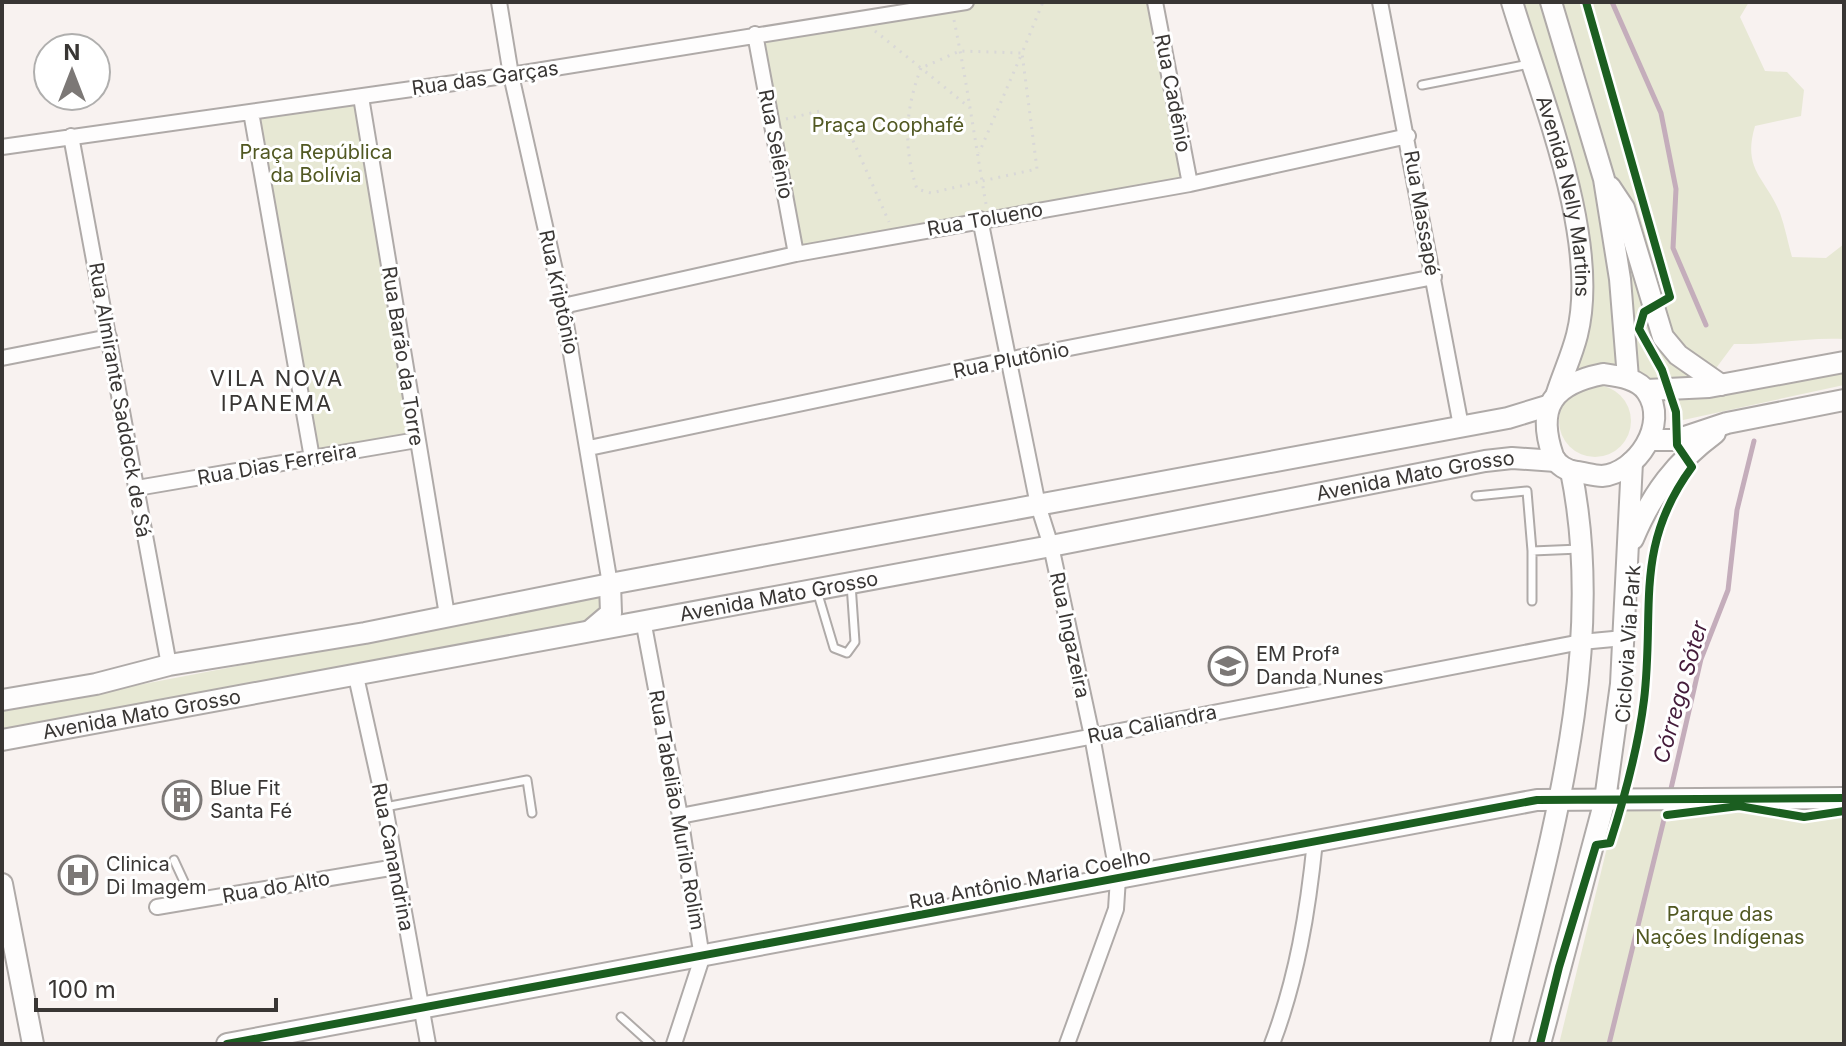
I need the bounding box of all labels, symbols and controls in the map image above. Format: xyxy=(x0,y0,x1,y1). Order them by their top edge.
north arrow xyxy=(32,32,112,112)
street label: Rua Cadênio xyxy=(1150,32,1196,154)
text: N xyxy=(64,39,80,65)
street label: Rua das Garças xyxy=(410,56,560,100)
street label: Rua Selênio xyxy=(754,87,798,201)
street label: Avenida Nelly Martins xyxy=(1531,93,1595,297)
park label: Praça Coophafé xyxy=(812,113,964,137)
park label: Praça República da Bolívia xyxy=(239,140,393,187)
street label: Rua Massapé xyxy=(1399,148,1445,278)
street label: Rua Tolueno xyxy=(925,197,1045,241)
street label: Rua Kriptônio xyxy=(534,227,584,357)
street label: Rua Almirante Saddock de Sá xyxy=(84,261,156,539)
street label: Rua Barão da Torre xyxy=(377,265,429,447)
street label: Rua Plutônio xyxy=(951,337,1071,383)
district label: VILA NOVA IPANEMA xyxy=(210,365,344,416)
street label: Rua Dias Ferreira xyxy=(196,438,358,490)
street label: Avenida Mato Grosso xyxy=(1314,446,1516,506)
street label: Ciclovia Via Park xyxy=(1610,564,1646,724)
street label: Avenida Mato Grosso xyxy=(678,566,880,626)
street label: Rua Ingazeira xyxy=(1045,570,1095,700)
water label: Córrego Sóter xyxy=(1647,617,1713,766)
place label: EM Profª Danda Nunes xyxy=(1256,642,1384,689)
school or university icon: EM Profª Danda Nunes xyxy=(1207,645,1249,687)
street label: Avenida Mato Grosso xyxy=(40,684,243,744)
street label: Rua Tabelião Murilo Rolim xyxy=(644,688,710,932)
street label: Rua Caliandra xyxy=(1085,700,1219,748)
place label: Blue Fit Santa Fé xyxy=(210,776,292,823)
building icon: Blue Fit Santa Fé xyxy=(161,779,203,821)
street label: Rua Canandrina xyxy=(367,781,419,933)
street label: Rua Antônio Maria Coelho xyxy=(907,844,1153,914)
place label: Clinica Di Imagem xyxy=(106,852,206,899)
hospital icon: Clinica Di Imagem xyxy=(57,854,99,896)
street label: Rua do Alto xyxy=(220,866,332,908)
park label: Parque das Nações Indígenas xyxy=(1635,902,1805,949)
scale bar xyxy=(36,962,276,1012)
text: 100 m xyxy=(48,975,116,1004)

